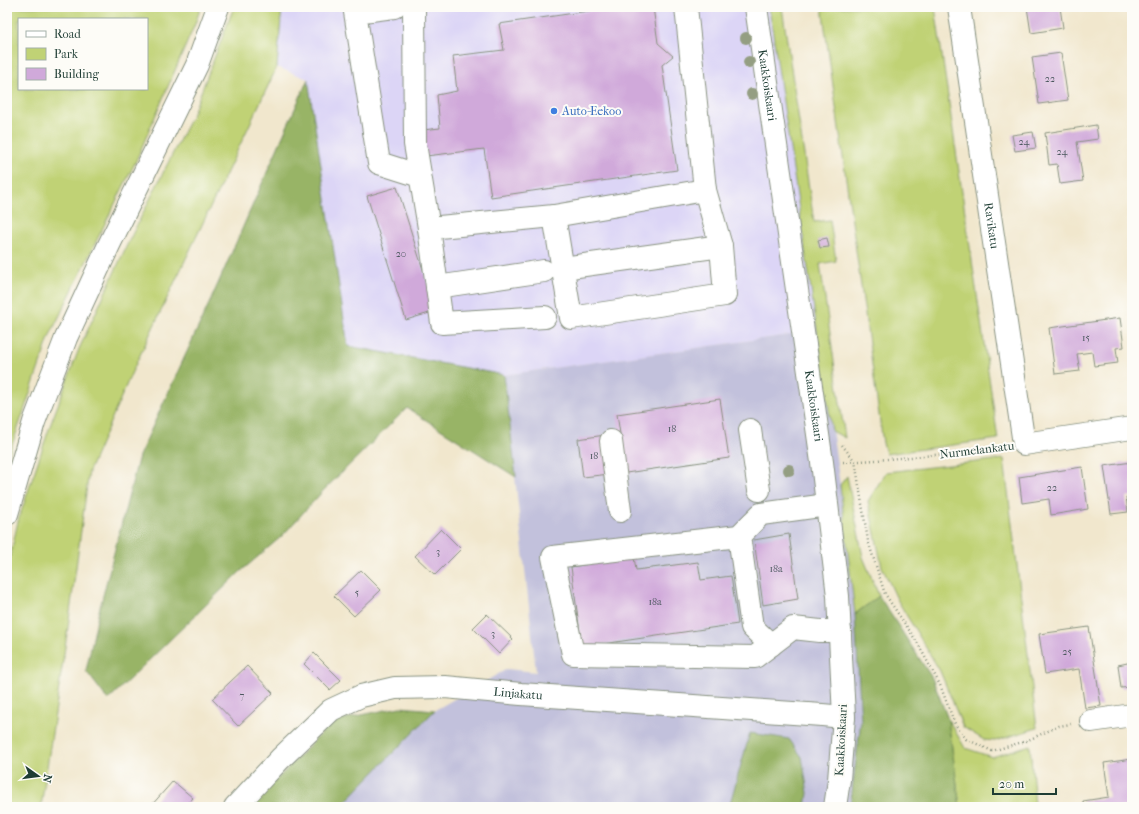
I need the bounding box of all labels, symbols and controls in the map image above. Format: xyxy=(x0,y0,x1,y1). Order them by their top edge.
legend xyxy=(18,18,148,90)
text: Road xyxy=(54,27,81,41)
text: Park xyxy=(54,47,79,61)
street label: Kaakkoiskaari xyxy=(755,49,780,122)
text: Building xyxy=(54,67,99,81)
house number: 22 xyxy=(1045,73,1055,85)
place label: Auto-Eekoo xyxy=(561,104,621,118)
marker: Auto-Eekoo xyxy=(549,106,559,116)
house number: 24 xyxy=(1018,136,1031,148)
house number: 24 xyxy=(1056,146,1069,158)
street label: Ravikatu xyxy=(981,202,1002,250)
house number: 20 xyxy=(396,248,406,260)
house number: 15 xyxy=(1082,332,1090,344)
street label: Kaakkoiskaari xyxy=(802,369,826,443)
house number: 18 xyxy=(668,423,676,435)
street label: Nurmelankatu xyxy=(939,438,1015,462)
house number: 18 xyxy=(590,450,598,462)
house number: 22 xyxy=(1047,482,1057,494)
house number: 3 xyxy=(436,546,440,558)
house number: 18a xyxy=(769,563,783,575)
house number: 5 xyxy=(355,587,359,599)
house number: 18a xyxy=(648,596,662,608)
house number: 3 xyxy=(491,628,495,640)
house number: 25 xyxy=(1062,646,1072,658)
street label: Linjakatu xyxy=(493,685,543,703)
house number: 7 xyxy=(240,690,245,702)
street label: Kaakkoiskaari xyxy=(832,703,850,776)
north arrow xyxy=(18,756,58,796)
scale bar xyxy=(993,770,1056,796)
text: N xyxy=(40,773,55,785)
text: 20 m xyxy=(999,777,1024,791)

